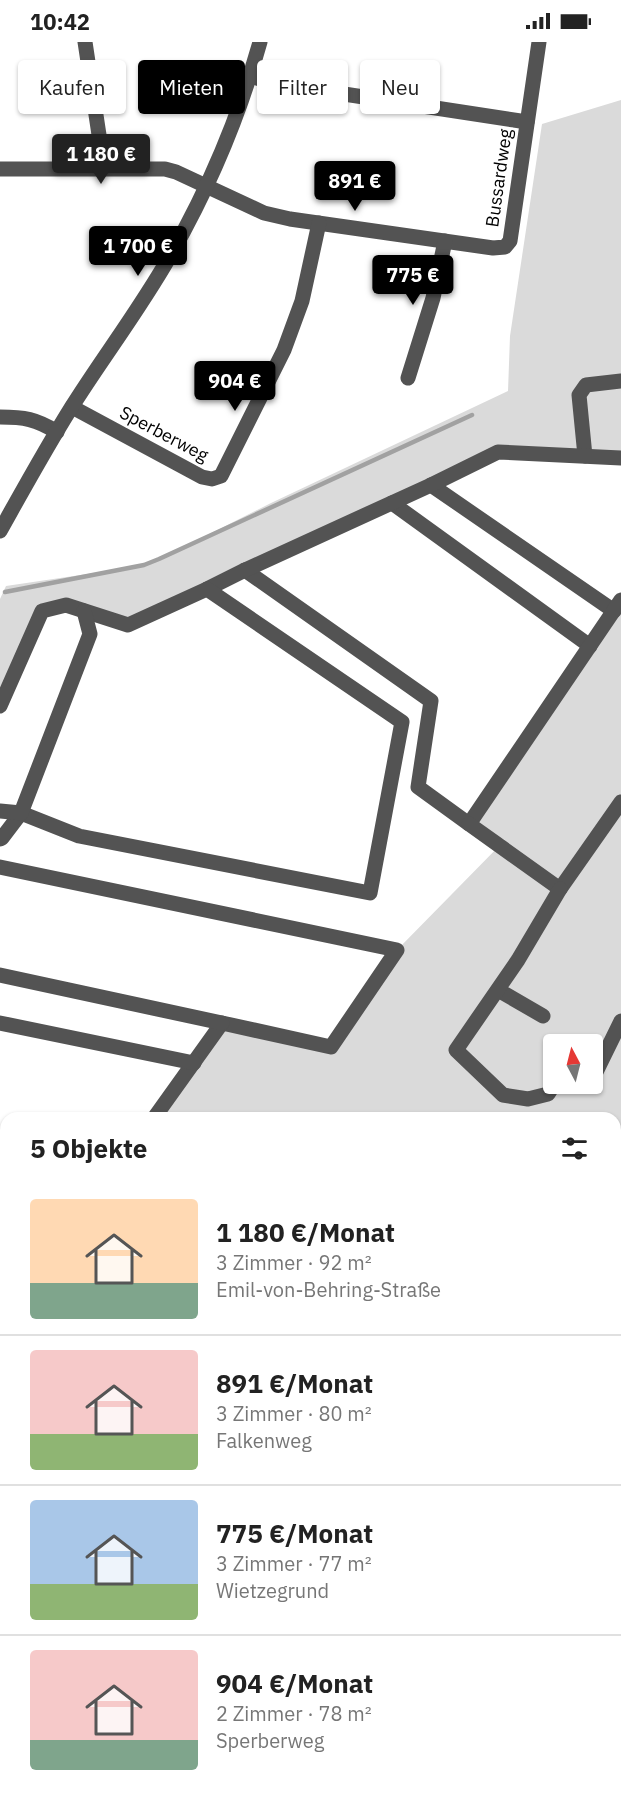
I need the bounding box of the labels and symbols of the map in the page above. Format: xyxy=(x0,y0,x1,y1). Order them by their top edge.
street label: Bussardweg xyxy=(480,127,517,229)
pin: 1 180 € xyxy=(46,134,156,185)
pin: 891 € xyxy=(313,161,397,212)
pin: 1 700 € xyxy=(83,226,193,277)
pin: 775 € xyxy=(371,255,455,306)
pin: 904 € xyxy=(193,361,277,412)
street label: Sperberweg xyxy=(116,401,213,467)
north arrow xyxy=(543,1034,603,1094)

